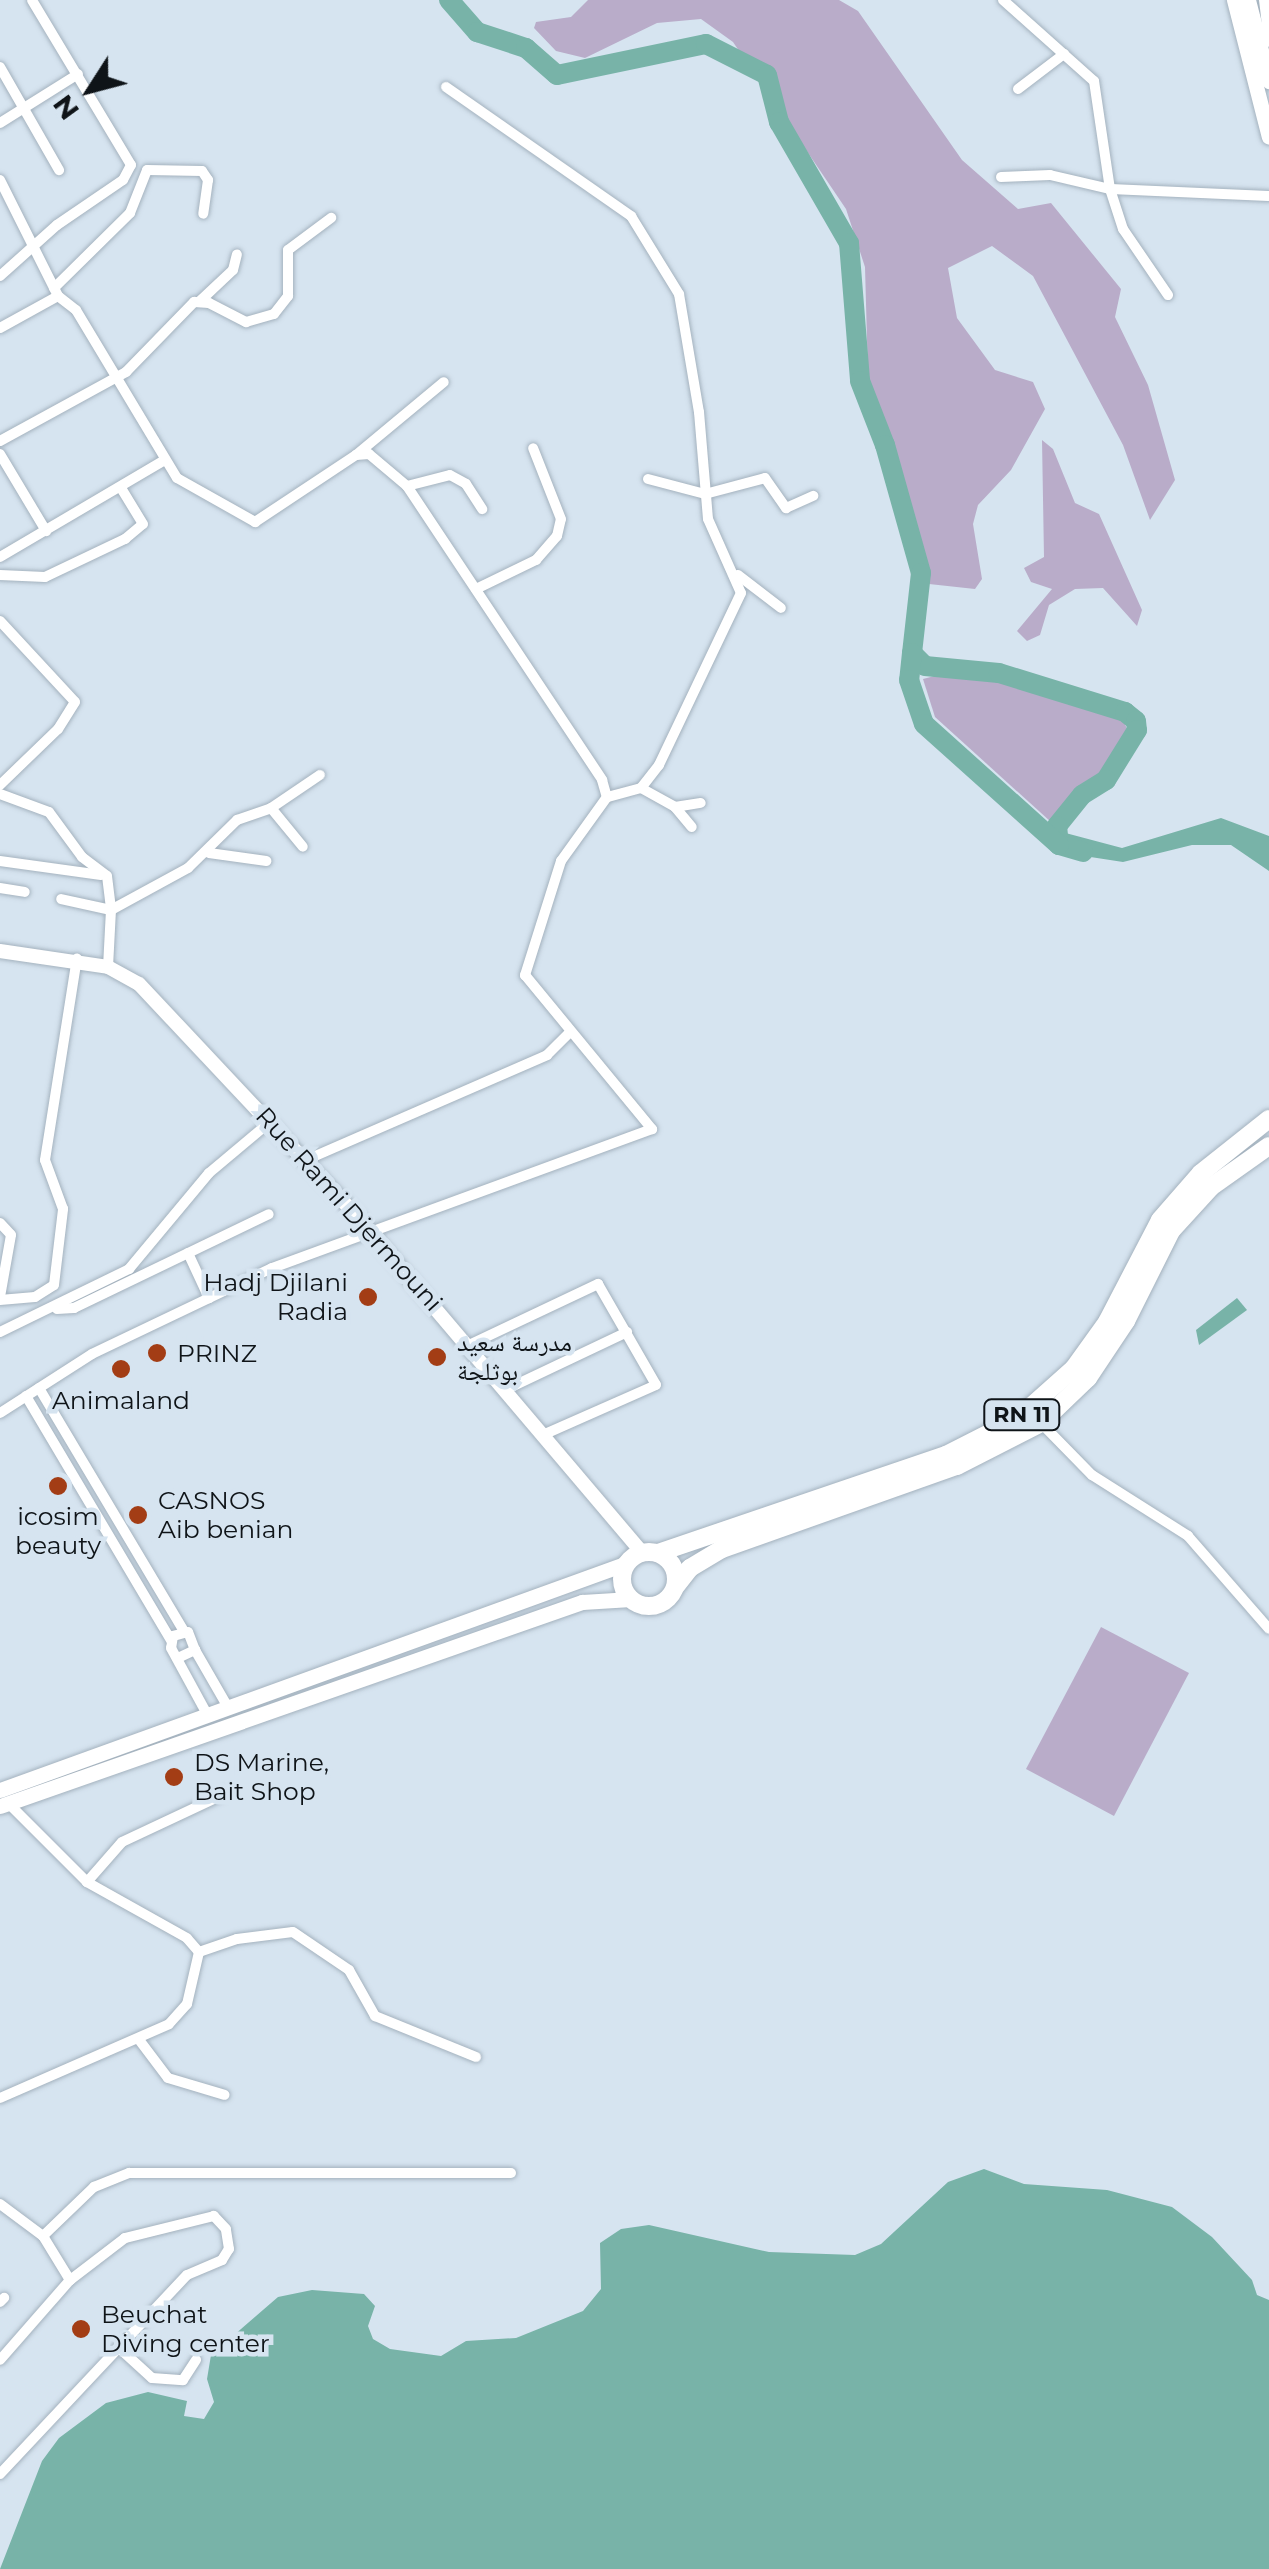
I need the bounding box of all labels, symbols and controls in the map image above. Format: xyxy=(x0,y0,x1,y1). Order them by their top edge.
north arrow xyxy=(40,40,140,140)
text: N xyxy=(45,88,86,127)
street label: Rue Rami Djermouni xyxy=(250,1101,448,1317)
place label: Hadj Djilani Radia xyxy=(203,1268,348,1327)
marker: Hadj Djilani Radia xyxy=(357,1286,379,1308)
place label: مدرسة سعيد بوثلجة xyxy=(457,1328,572,1387)
place label: PRINZ xyxy=(177,1338,257,1368)
marker: PRINZ xyxy=(146,1342,168,1364)
marker: مدرسة سعيد بوثلجة xyxy=(426,1346,448,1368)
marker: Animaland xyxy=(110,1358,132,1380)
place label: Animaland xyxy=(52,1385,190,1415)
road number: RN 11 xyxy=(982,1398,1062,1432)
marker: icosim beauty xyxy=(47,1475,69,1497)
place label: CASNOS Aib benian xyxy=(158,1486,293,1545)
place label: icosim beauty xyxy=(15,1502,101,1561)
marker: CASNOS Aib benian xyxy=(127,1504,149,1526)
place label: DS Marine, Bait Shop xyxy=(194,1748,329,1807)
marker: DS Marine, Bait Shop xyxy=(163,1766,185,1788)
place label: Beuchat Diving center xyxy=(101,2300,270,2359)
marker: Beuchat Diving center xyxy=(70,2318,92,2340)

